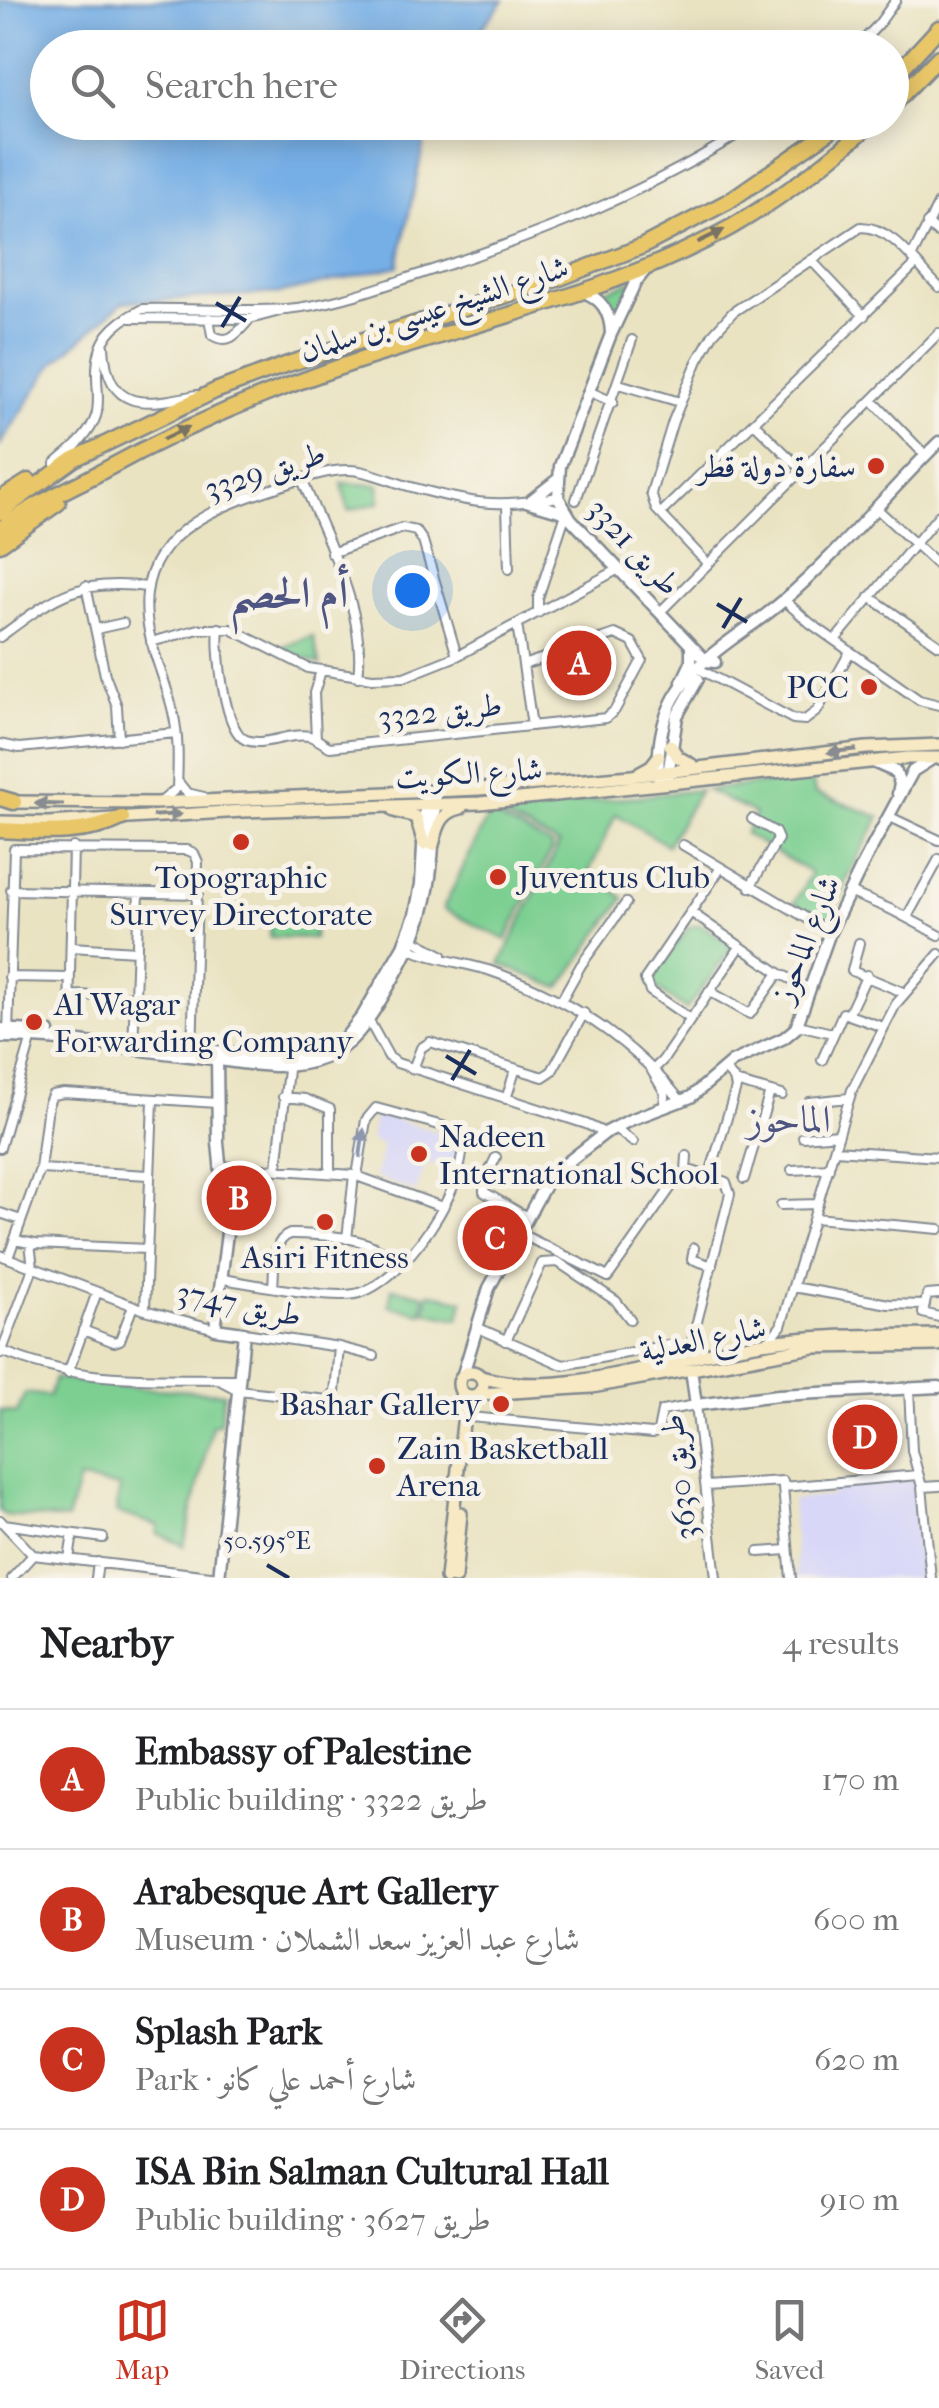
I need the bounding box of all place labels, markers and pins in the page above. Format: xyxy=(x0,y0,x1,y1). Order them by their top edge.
place label: سفارة دولة قطر xyxy=(694,448,856,487)
marker: سفارة دولة قطر xyxy=(865,455,887,477)
pin: A xyxy=(546,626,612,700)
place label: PCC xyxy=(787,669,849,706)
marker: PCC xyxy=(858,676,880,698)
marker: Topographic Survey Directorate xyxy=(230,831,252,853)
place label: Topographic Survey Directorate xyxy=(109,859,373,933)
place label: Juventus Club xyxy=(515,859,710,896)
marker: Juventus Club xyxy=(487,866,509,888)
place label: Al Wagar Forwarding Company xyxy=(52,986,354,1060)
marker: Al Wagar Forwarding Company xyxy=(23,1011,45,1033)
place label: Nadeen International School xyxy=(439,1118,719,1192)
marker: Nadeen International School xyxy=(408,1143,430,1165)
pin: B xyxy=(206,1160,272,1236)
pin: C xyxy=(462,1200,528,1276)
marker: Asiri Fitness xyxy=(314,1211,336,1233)
place label: Asiri Fitness xyxy=(239,1239,409,1276)
place label: Bashar Gallery xyxy=(279,1386,482,1423)
marker: Bashar Gallery xyxy=(490,1393,512,1415)
pin: D xyxy=(832,1400,898,1474)
place label: Zain Basketball Arena xyxy=(395,1430,608,1504)
marker: Zain Basketball Arena xyxy=(366,1455,388,1477)

